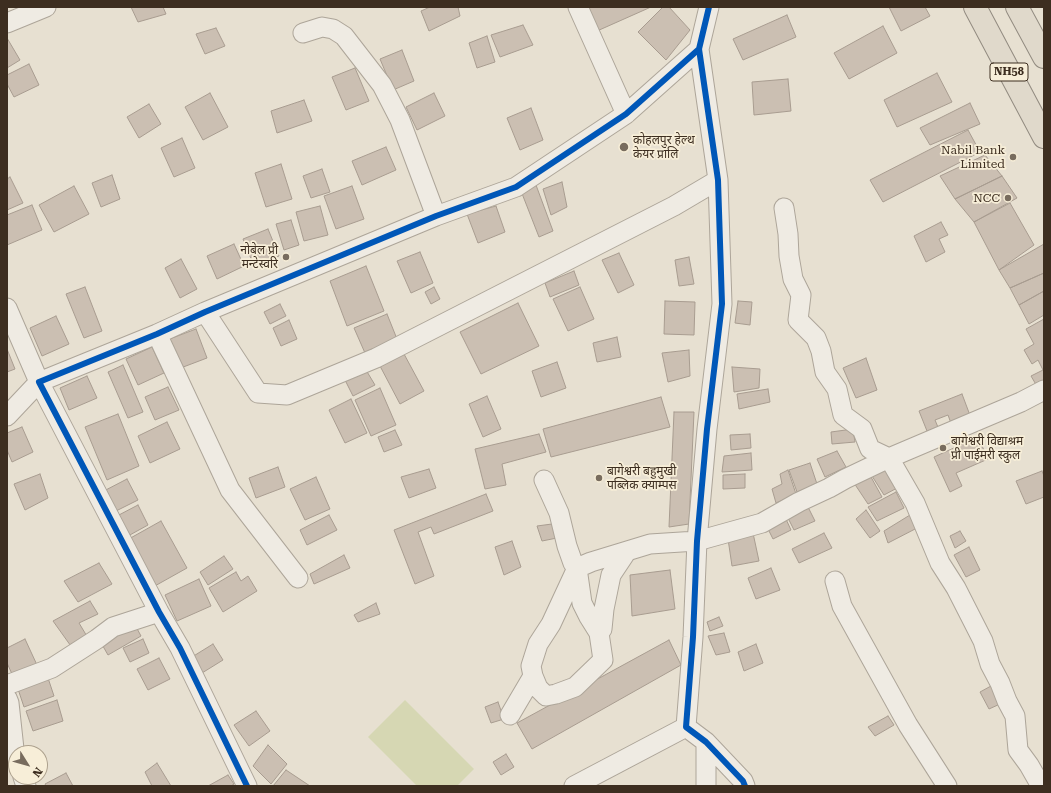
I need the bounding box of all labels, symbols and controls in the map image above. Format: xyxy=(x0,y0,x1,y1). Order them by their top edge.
road number: NH58 xyxy=(990,63,1028,81)
place label: कोहलपुर हेल्थ केयर प्रालि xyxy=(633,133,695,161)
marker: कोहलपुर हेल्थ केयर प्रालि xyxy=(618,141,630,153)
place label: Nabil Bank Limited xyxy=(941,143,1005,171)
marker: Nabil Bank Limited xyxy=(1008,152,1018,162)
place label: NCC xyxy=(973,191,1000,205)
marker: NCC xyxy=(1003,193,1013,203)
place label: नोबेल प्री मन्टेस्वरि xyxy=(240,243,278,271)
marker: नोबेल प्री मन्टेस्वरि xyxy=(281,252,291,262)
place label: बागेश्वरी विद्याश्रम प्री पाईमरी स्कुल xyxy=(951,434,1023,462)
marker: बागेश्वरी विद्याश्रम प्री पाईमरी स्कुल xyxy=(938,443,948,453)
place label: बागेश्वरी बहुमुखी पब्लिक क्याम्पस xyxy=(607,464,677,492)
marker: बागेश्वरी बहुमुखी पब्लिक क्याम्पस xyxy=(594,473,604,483)
north arrow xyxy=(8,745,48,785)
text: N xyxy=(29,765,45,779)

